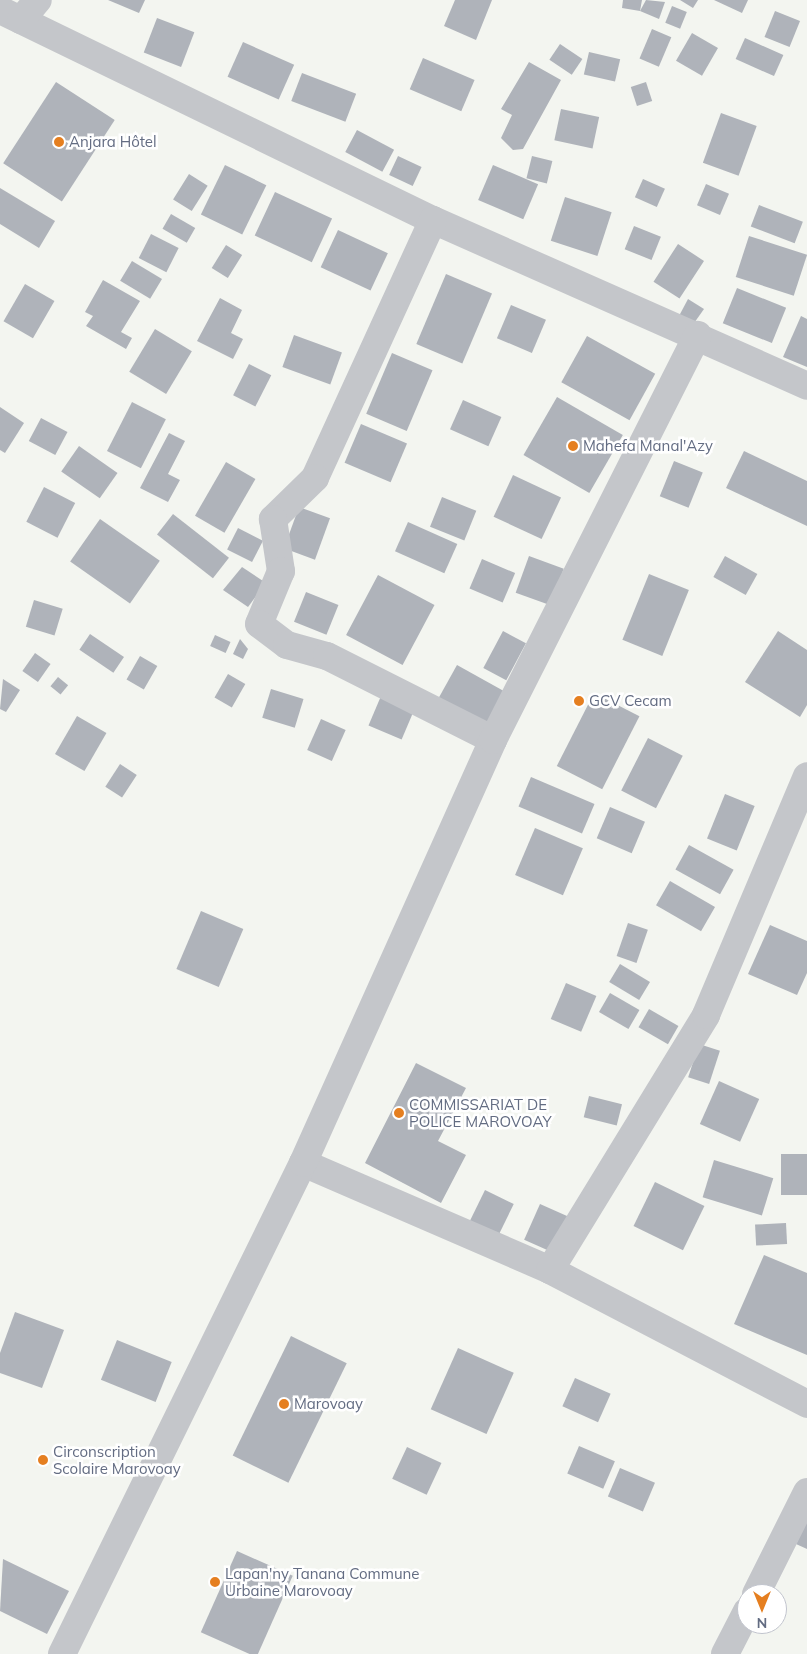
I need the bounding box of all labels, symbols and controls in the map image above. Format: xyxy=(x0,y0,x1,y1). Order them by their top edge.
place label: Anjara Hôtel xyxy=(69,133,157,151)
marker: Anjara Hôtel xyxy=(53,136,65,148)
place label: Mahefa Manal'Azy xyxy=(583,437,713,455)
marker: Mahefa Manal'Azy xyxy=(567,440,579,452)
place label: GCV Cecam xyxy=(589,692,672,710)
marker: GCV Cecam xyxy=(573,695,585,707)
place label: COMMISSARIAT DE POLICE MAROVOAY xyxy=(409,1095,552,1130)
marker: COMMISSARIAT DE POLICE MAROVOAY xyxy=(393,1107,405,1119)
place label: Marovoay xyxy=(294,1395,363,1413)
marker: Marovoay xyxy=(278,1398,290,1410)
place label: Circonscription Scolaire Marovoay xyxy=(53,1442,181,1477)
marker: Circonscription Scolaire Marovoay xyxy=(37,1454,49,1466)
place label: Lapan'ny Tanana Commune Urbaine Marovoay xyxy=(225,1564,420,1599)
marker: Lapan'ny Tanana Commune Urbaine Marovoay xyxy=(209,1576,221,1588)
north arrow xyxy=(737,1584,787,1634)
text: N xyxy=(757,1614,767,1632)

